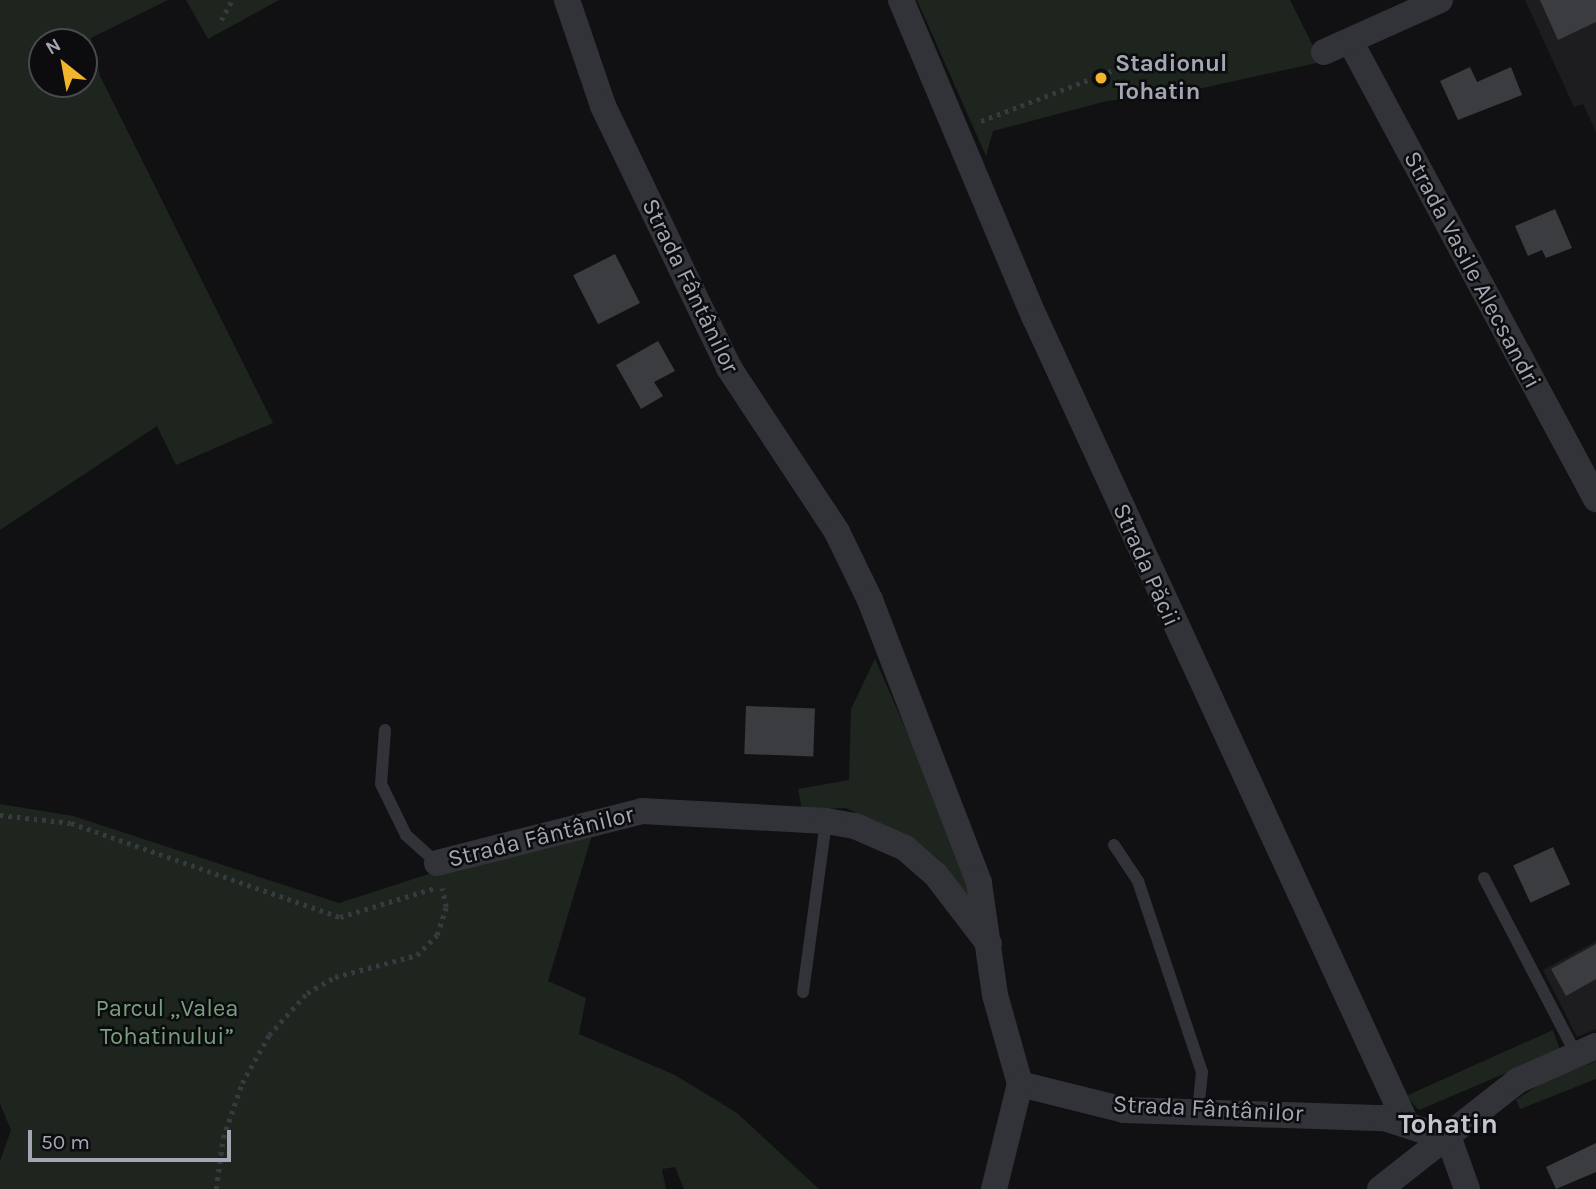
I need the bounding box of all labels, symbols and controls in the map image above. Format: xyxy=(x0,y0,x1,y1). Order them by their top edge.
north arrow xyxy=(28,28,98,98)
text: N xyxy=(42,34,65,60)
place label: Stadionul Tohatin xyxy=(1115,50,1227,106)
marker: Stadionul Tohatin xyxy=(1093,70,1109,86)
street label: Strada Vasile Alecsandri xyxy=(1397,146,1547,394)
street label: Strada Fântânilor xyxy=(635,194,745,378)
street label: Strada Păcii xyxy=(1106,499,1186,631)
street label: Strada Fântânilor xyxy=(445,800,637,874)
park label: Parcul „Valea Tohatinului” xyxy=(95,995,239,1051)
street label: Strada Fântânilor xyxy=(1112,1090,1304,1128)
district label: Tohatin xyxy=(1398,1107,1498,1141)
scale bar xyxy=(32,1116,234,1160)
text: 50 m xyxy=(41,1130,90,1154)

